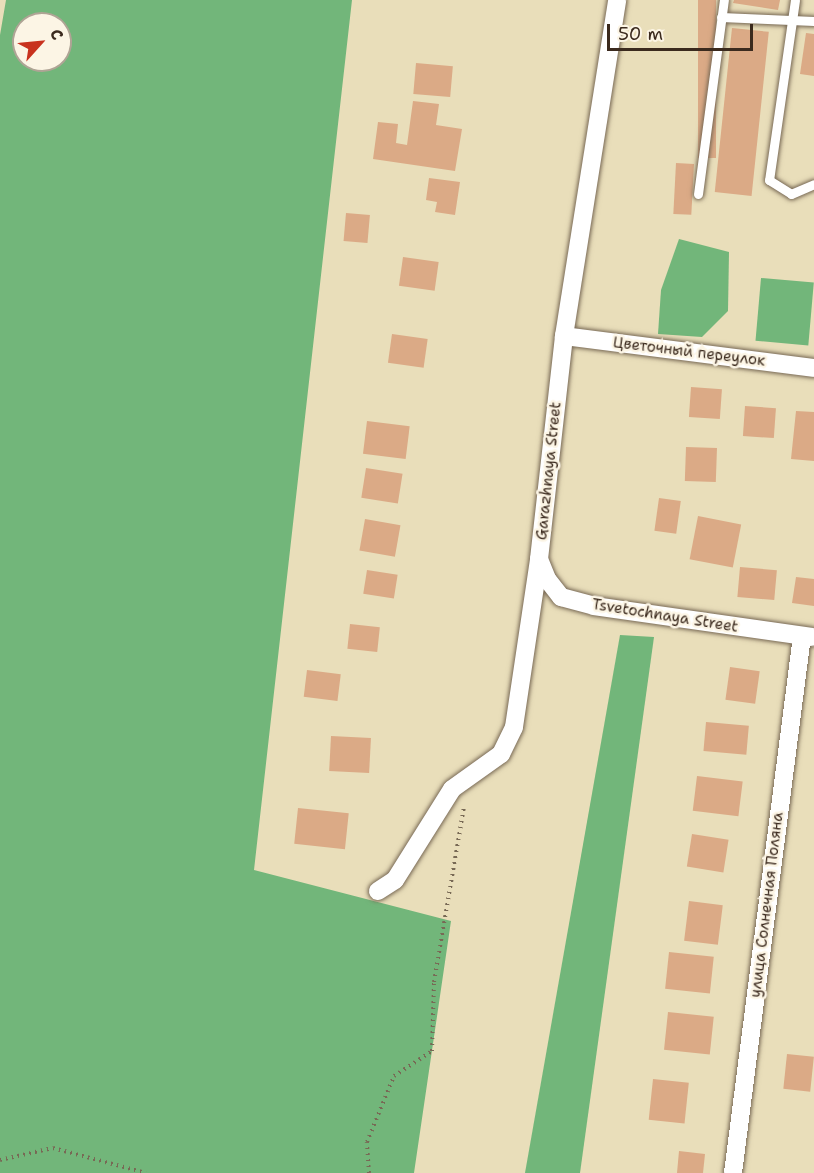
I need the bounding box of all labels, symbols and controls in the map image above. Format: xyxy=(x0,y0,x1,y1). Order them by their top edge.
north arrow xyxy=(12,12,72,72)
scale bar xyxy=(610,12,756,50)
text: 50 m xyxy=(618,22,663,46)
text: С xyxy=(45,25,68,44)
street label: Цветочный переулок xyxy=(612,334,766,370)
street label: Garazhnaya Street xyxy=(533,401,565,541)
street label: Tsvetochnaya Street xyxy=(591,596,739,636)
street label: улица Солнечная Поляна xyxy=(747,811,787,999)

